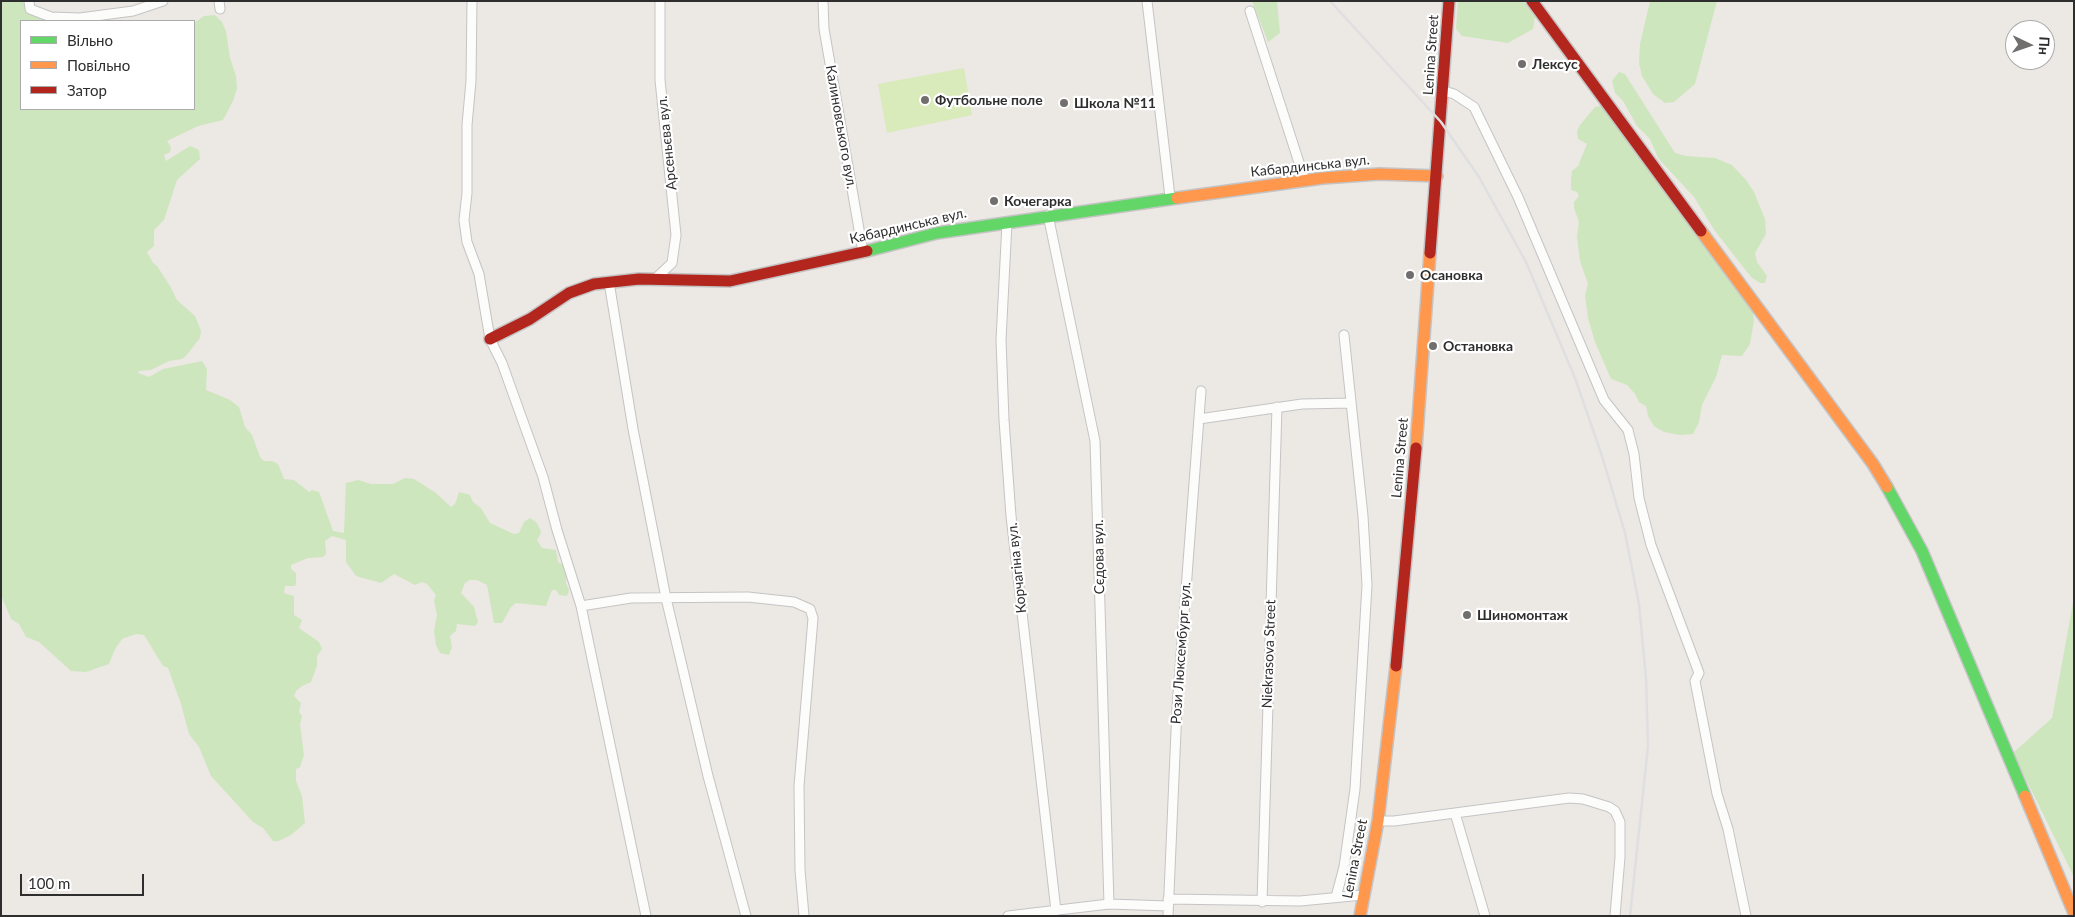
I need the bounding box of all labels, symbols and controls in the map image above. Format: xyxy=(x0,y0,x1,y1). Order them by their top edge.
street label: Lenina Street xyxy=(1420,14,1442,96)
legend xyxy=(20,20,195,110)
north arrow xyxy=(2005,20,2055,70)
text: Вільно xyxy=(67,31,113,49)
text: Пн xyxy=(2036,36,2053,55)
text: Повільно xyxy=(67,56,130,74)
place label: Лексус xyxy=(1532,56,1578,72)
marker: Лексус xyxy=(1516,58,1528,70)
street label: Калиновського вул. xyxy=(822,64,860,190)
text: Затор xyxy=(67,81,107,99)
place label: Футбольне поле xyxy=(935,92,1043,108)
marker: Футбольне поле xyxy=(919,94,931,106)
street label: Арсеньєва вул. xyxy=(654,95,680,191)
place label: Школа №11 xyxy=(1074,95,1156,111)
marker: Школа №11 xyxy=(1058,97,1070,109)
street label: Кабардинська вул. xyxy=(1250,151,1370,181)
place label: Кочегарка xyxy=(1004,193,1072,209)
marker: Кочегарка xyxy=(988,195,1000,207)
street label: Кабардинська вул. xyxy=(848,204,968,248)
place label: Осановка xyxy=(1420,267,1483,283)
marker: Осановка xyxy=(1404,269,1416,281)
place label: Остановка xyxy=(1443,338,1513,354)
marker: Остановка xyxy=(1427,340,1439,352)
street label: Lenina Street xyxy=(1388,417,1412,499)
street label: Сєдова вул. xyxy=(1090,519,1108,595)
street label: Корчагіна вул. xyxy=(1004,522,1030,614)
street label: Рози Люксембург вул. xyxy=(1168,581,1194,725)
street label: Niekrasova Street xyxy=(1259,599,1279,709)
place label: Шиномонтаж xyxy=(1477,607,1568,623)
marker: Шиномонтаж xyxy=(1461,609,1473,621)
street label: Lenina Street xyxy=(1339,818,1371,900)
scale bar xyxy=(22,864,146,896)
text: 100 m xyxy=(28,874,70,892)

